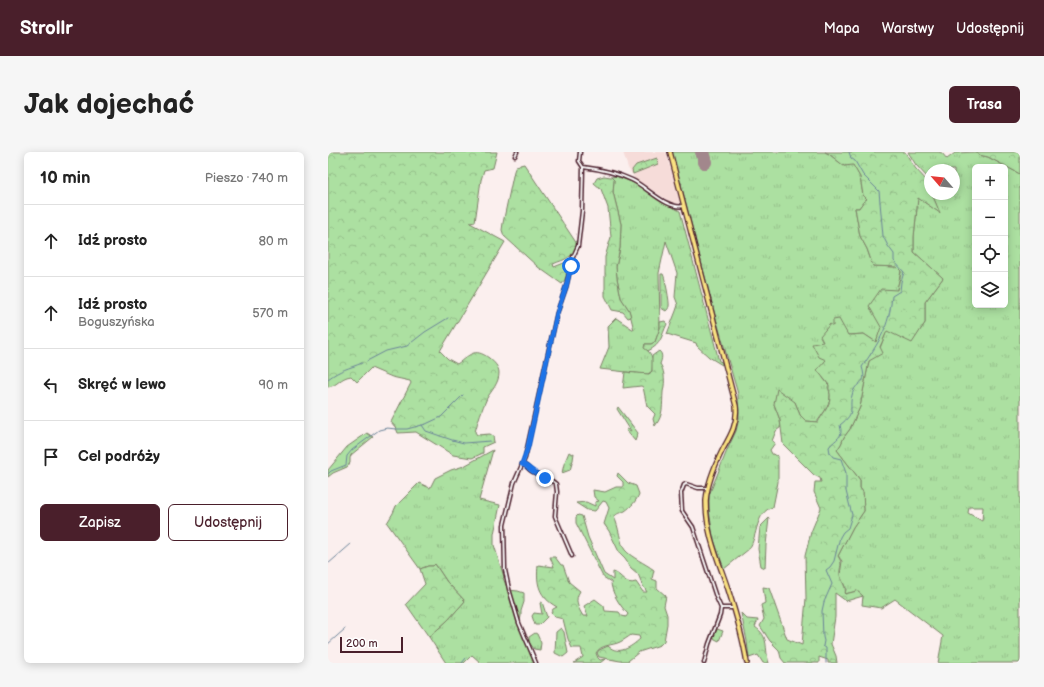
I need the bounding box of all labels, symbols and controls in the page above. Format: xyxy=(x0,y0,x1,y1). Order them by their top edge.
text: Strollr xyxy=(20,17,73,40)
text: Mapa xyxy=(824,20,860,37)
text: Warstwy xyxy=(882,20,934,37)
text: Udostępnij xyxy=(956,20,1024,37)
button: Trasa xyxy=(949,86,1020,123)
text: Jak dojechać xyxy=(24,88,194,121)
north arrow xyxy=(924,164,960,200)
map controls xyxy=(972,164,1008,308)
button: + xyxy=(972,164,1008,200)
text: 10 min xyxy=(40,168,91,188)
text: Pieszo · 740 m xyxy=(205,170,288,186)
button: − xyxy=(972,200,1008,236)
icon: ahead xyxy=(40,230,62,252)
text: Idź prosto xyxy=(78,231,147,250)
text: 80 m xyxy=(259,233,288,249)
button: locate xyxy=(972,236,1008,272)
route start xyxy=(562,257,580,275)
button: layers xyxy=(972,272,1008,308)
text: Idź prosto xyxy=(78,295,147,314)
icon: ahead xyxy=(40,302,62,324)
text: 570 m xyxy=(252,305,288,321)
text: Boguszyńska xyxy=(78,314,155,330)
icon: left xyxy=(40,374,62,396)
text: Skręć w lewo xyxy=(78,375,166,394)
text: 90 m xyxy=(259,377,288,393)
icon: arrive xyxy=(40,446,62,468)
text: Cel podróży xyxy=(78,447,160,466)
route end xyxy=(536,469,554,487)
button: Zapisz xyxy=(40,504,160,541)
button: Udostępnij xyxy=(168,504,288,541)
scale bar xyxy=(340,635,403,654)
text: 200 m xyxy=(346,637,378,650)

